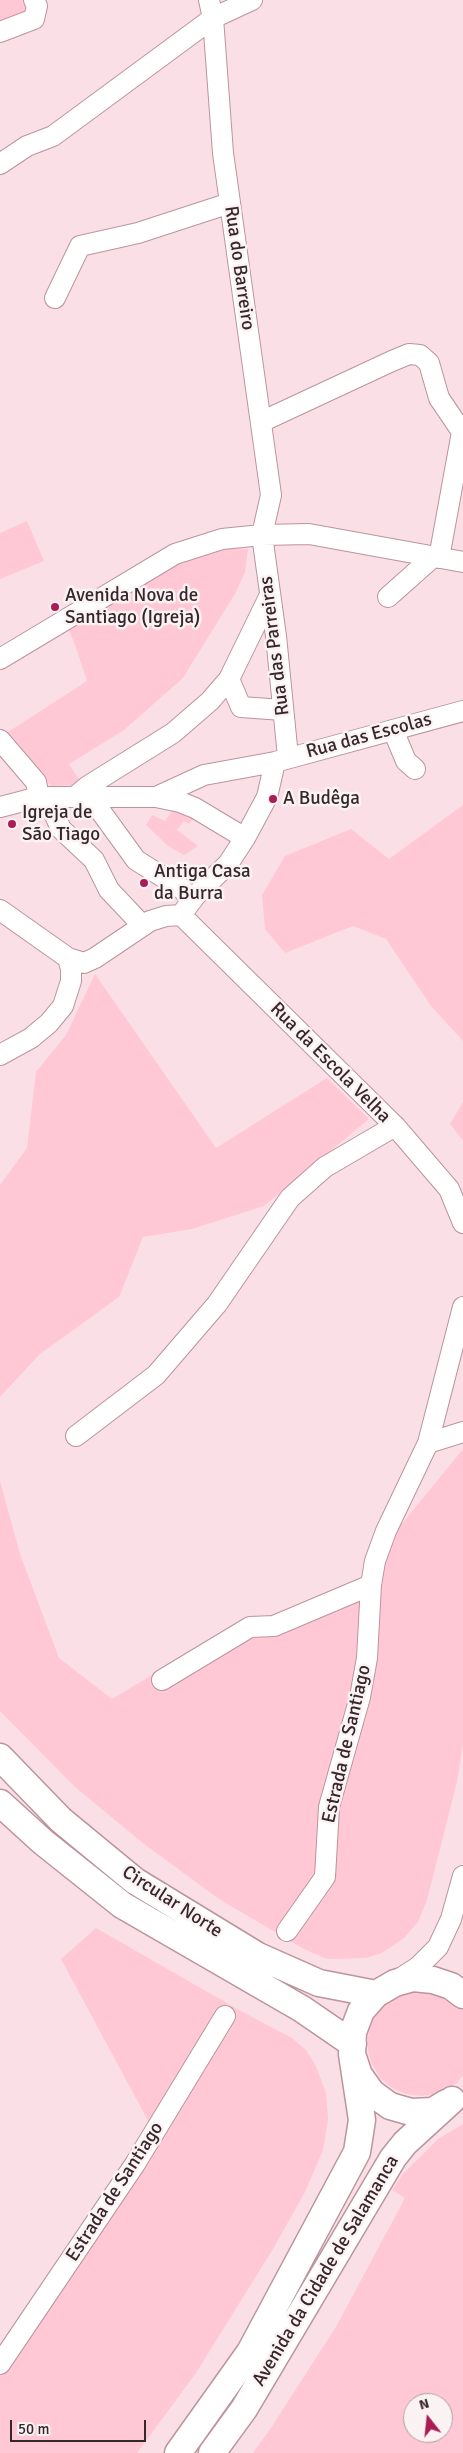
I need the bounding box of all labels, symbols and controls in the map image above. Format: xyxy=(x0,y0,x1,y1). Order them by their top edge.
street label: Rua do Barreiro xyxy=(219,204,259,332)
street label: Rua das Parreiras xyxy=(255,575,295,717)
place label: Avenida Nova de Santiago (Igreja) xyxy=(65,585,200,629)
marker: Avenida Nova de Santiago (Igreja) xyxy=(49,601,61,613)
street label: Rua das Escolas xyxy=(304,708,434,764)
place label: A Budêga xyxy=(283,788,360,810)
marker: A Budêga xyxy=(267,793,279,805)
place label: Igreja de São Tiago xyxy=(22,802,100,846)
marker: Igreja de São Tiago xyxy=(6,818,18,830)
place label: Antiga Casa da Burra xyxy=(154,861,251,905)
marker: Antiga Casa da Burra xyxy=(138,877,150,889)
street label: Rua da Escola Velha xyxy=(265,998,395,1128)
street label: Estrada de Santiago xyxy=(318,1663,376,1825)
street label: Circular Norte xyxy=(117,1861,227,1943)
street label: Estrada de Santiago xyxy=(61,2118,169,2266)
street label: Avenida da Cidade de Salamanca xyxy=(248,2151,404,2391)
north arrow xyxy=(403,2393,453,2443)
text: N xyxy=(417,2395,431,2414)
scale bar xyxy=(12,2410,149,2442)
text: 50 m xyxy=(18,2420,49,2438)

